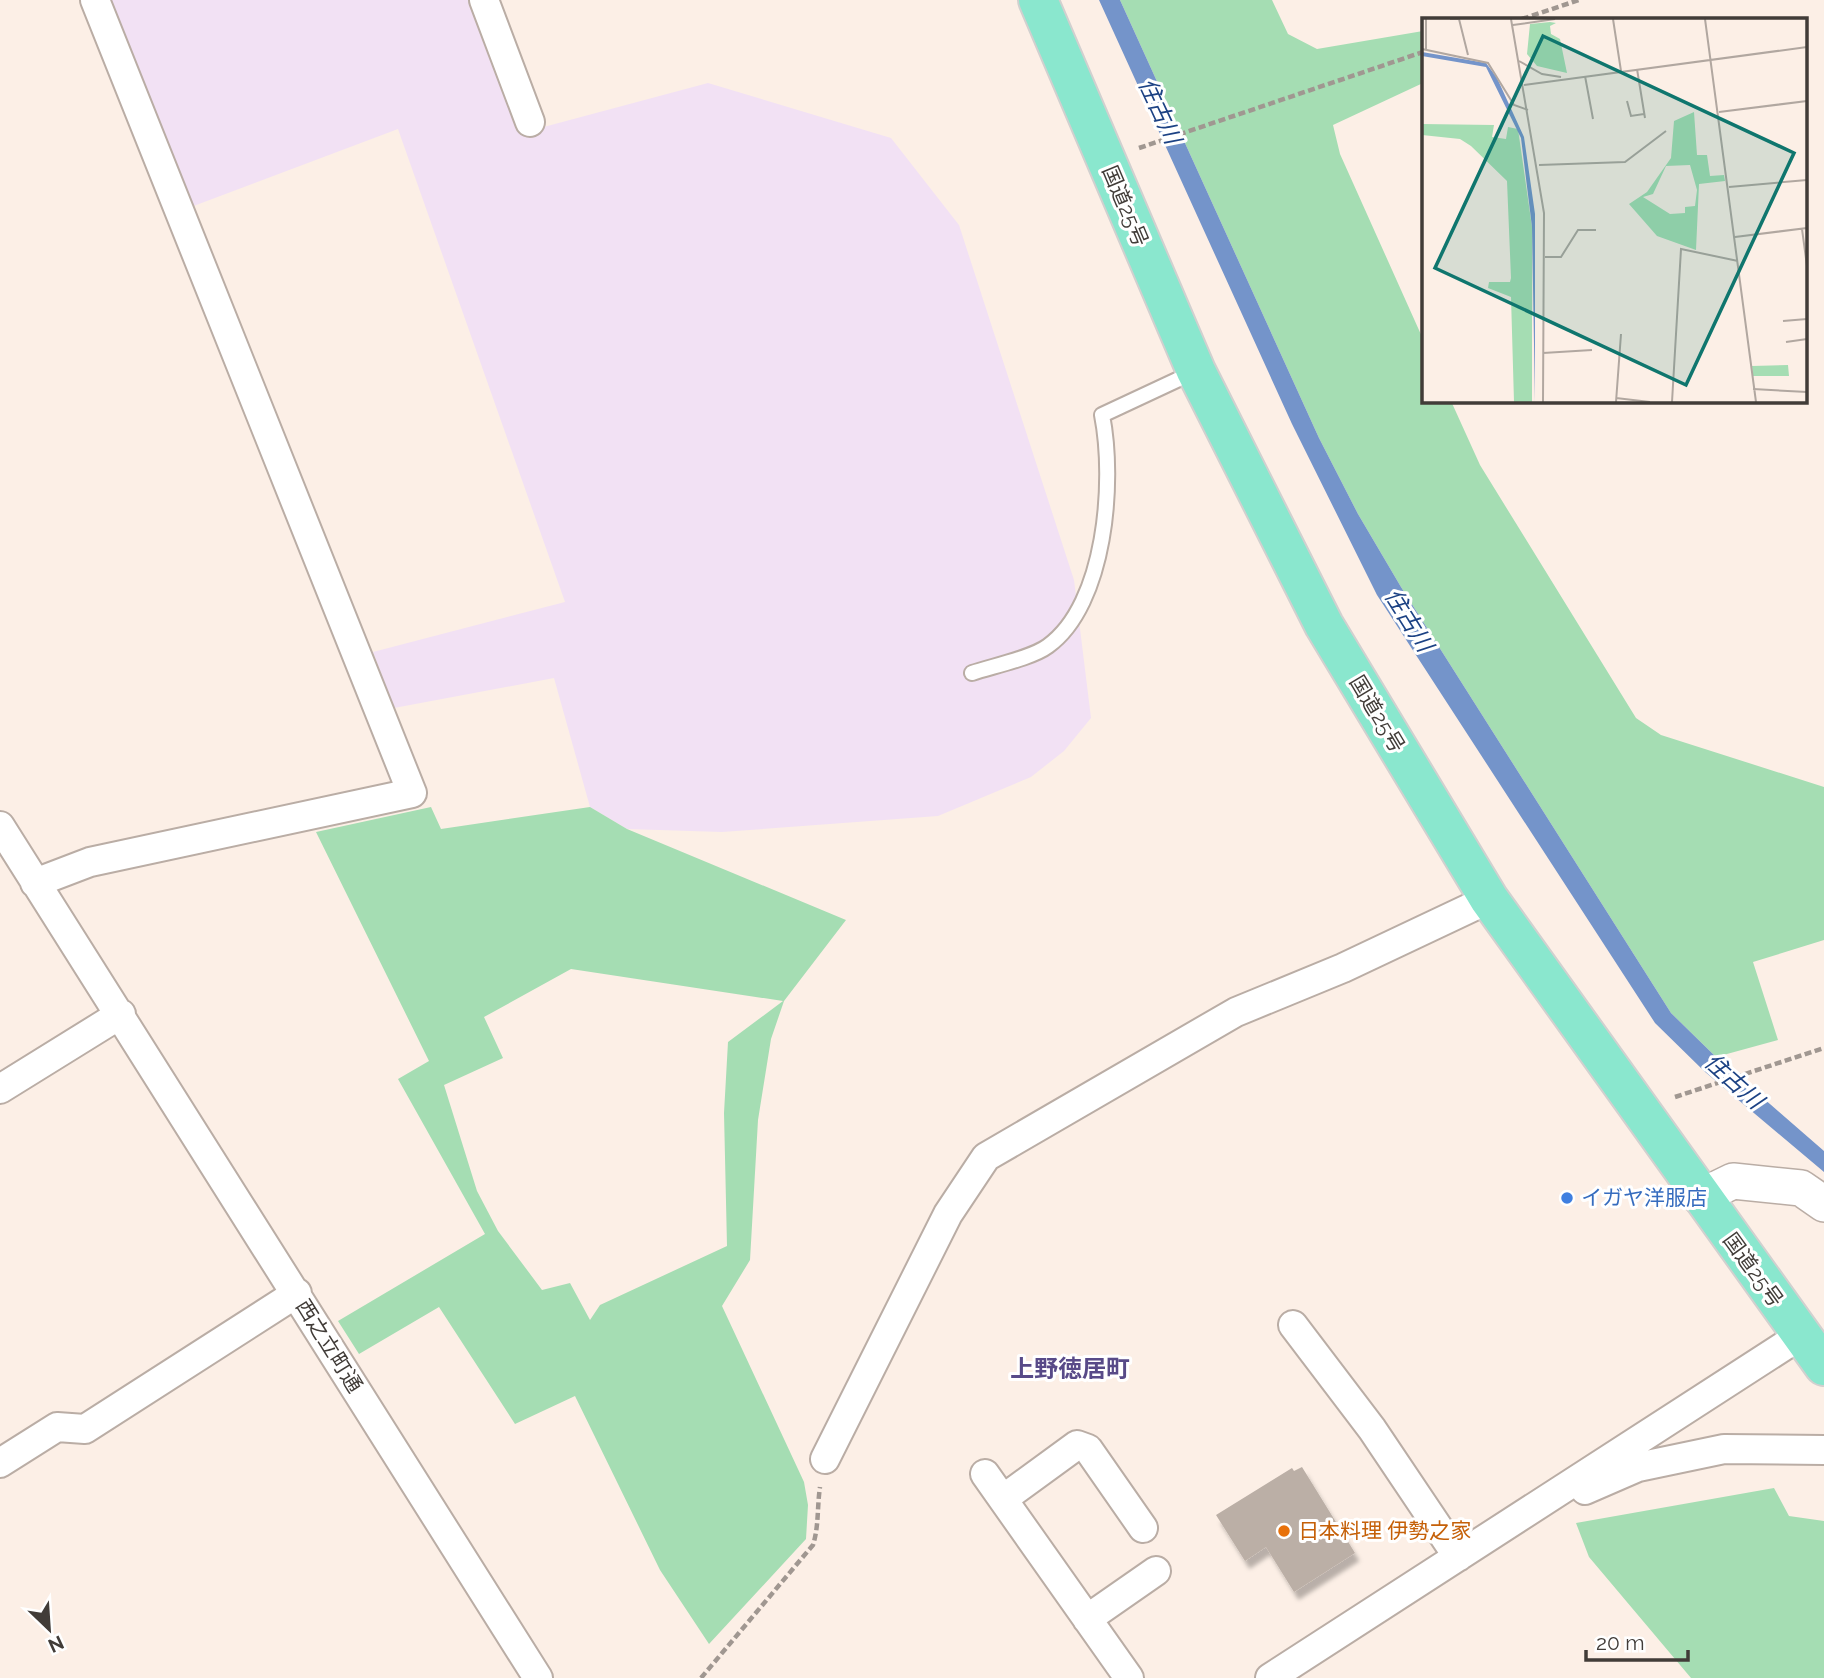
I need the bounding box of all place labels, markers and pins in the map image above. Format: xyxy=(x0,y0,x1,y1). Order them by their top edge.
place label: イガヤ洋服店 xyxy=(1581,1185,1707,1210)
marker: イガヤ洋服店 xyxy=(1559,1190,1575,1206)
place label: 日本料理 伊勢之家 xyxy=(1298,1518,1471,1543)
marker: 日本料理 伊勢之家 xyxy=(1276,1523,1292,1539)

